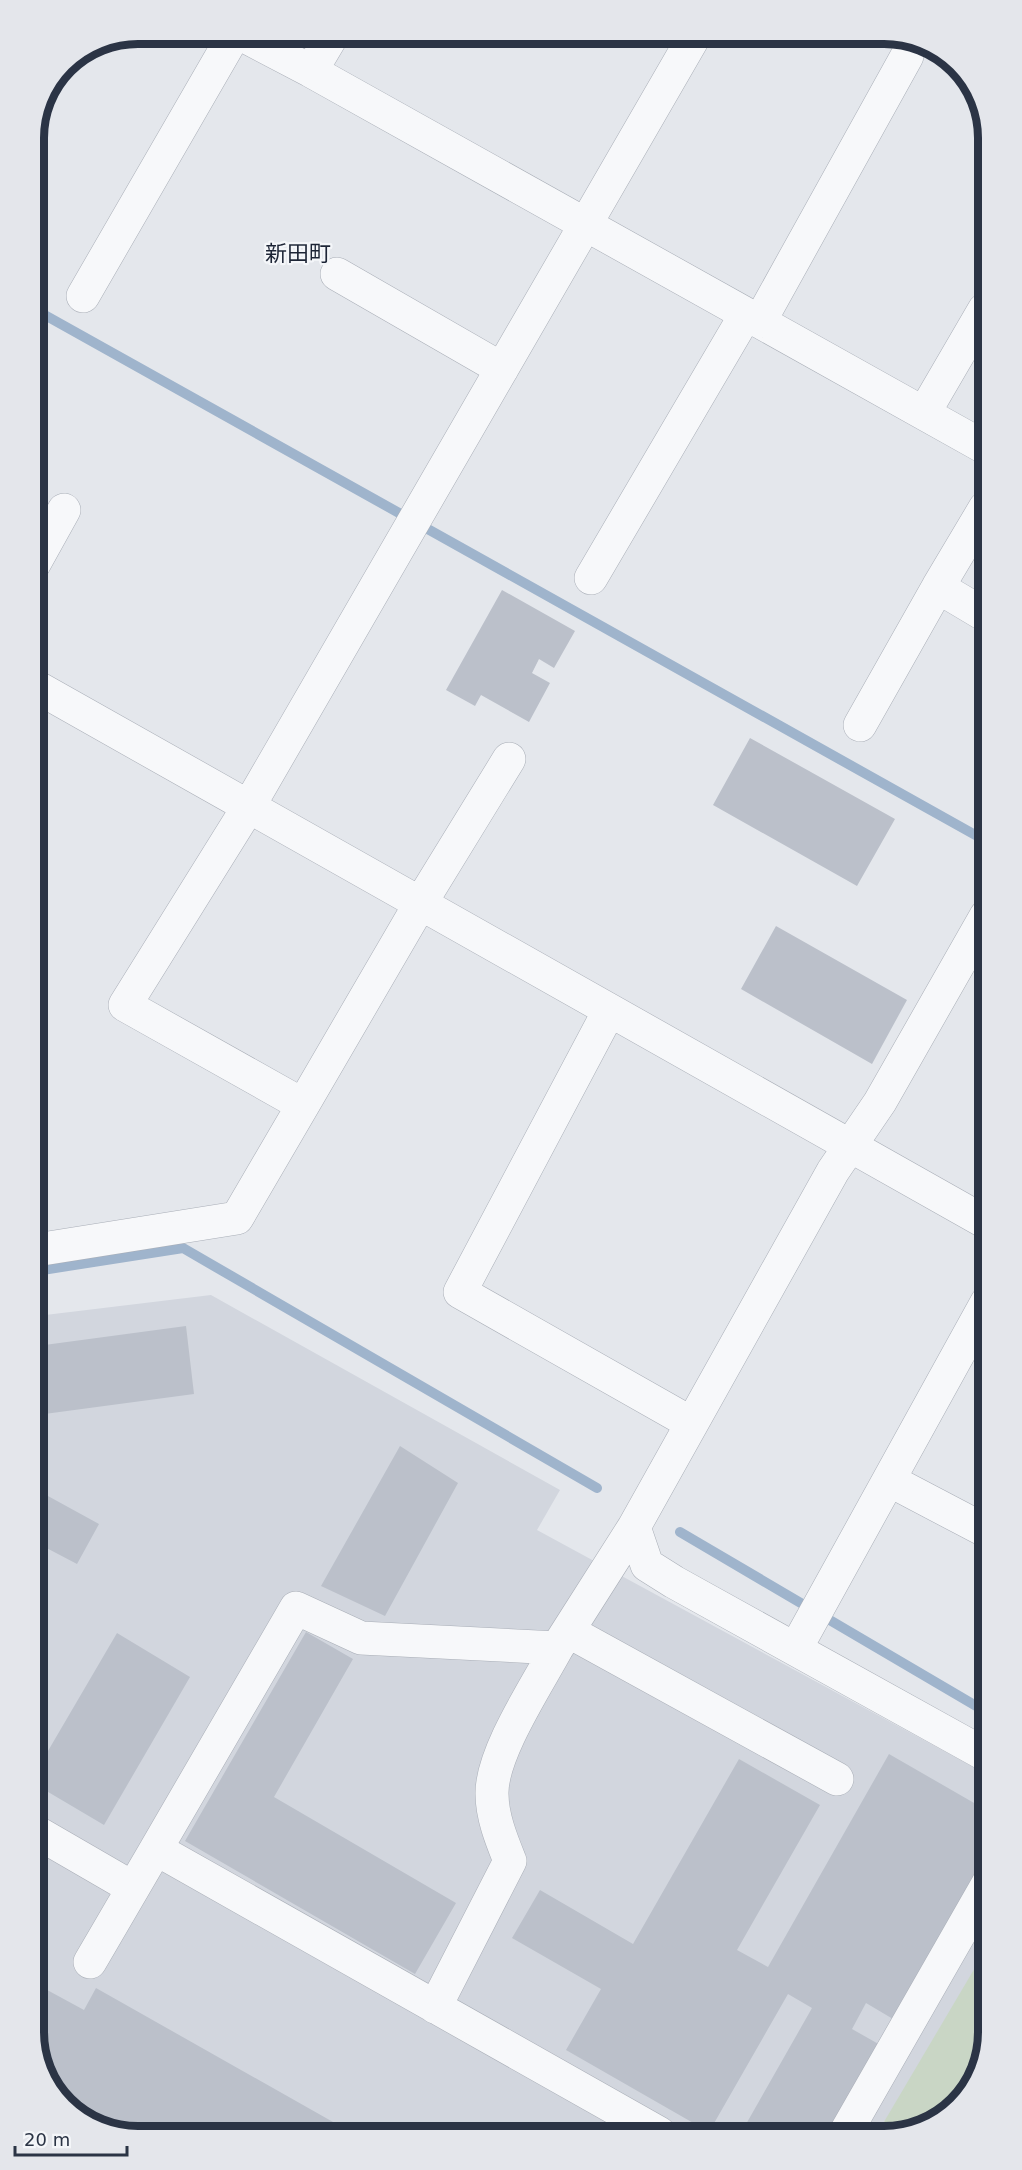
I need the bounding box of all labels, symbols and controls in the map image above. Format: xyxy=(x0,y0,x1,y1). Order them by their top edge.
district label: 新田町 xyxy=(265,241,331,266)
scale bar xyxy=(15,2119,128,2157)
text: 20 m xyxy=(24,2129,70,2150)

